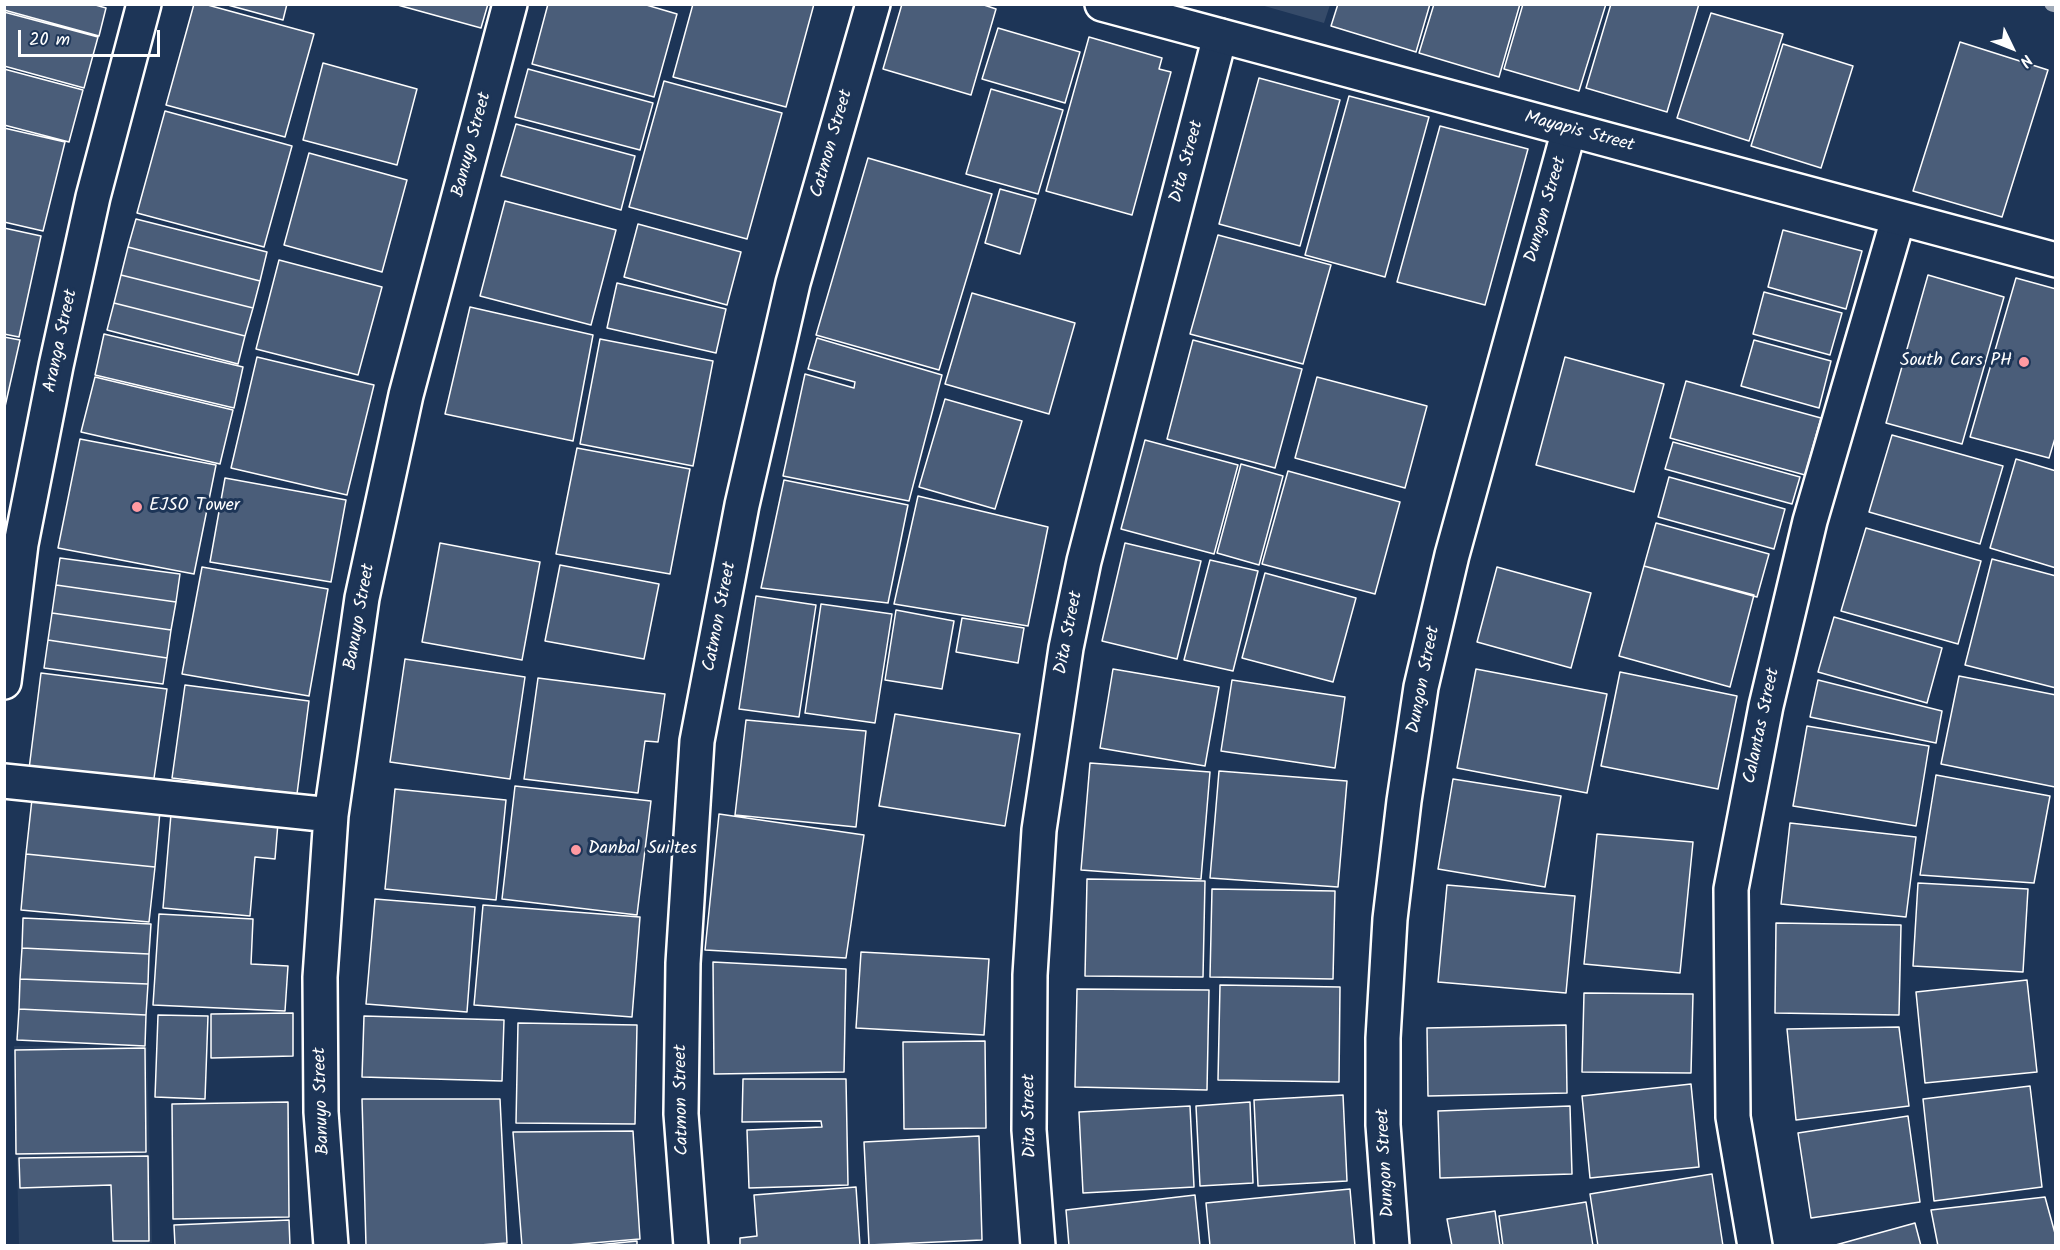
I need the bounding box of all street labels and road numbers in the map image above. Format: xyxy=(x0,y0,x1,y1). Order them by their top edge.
street label: Catmon Street xyxy=(807,88,859,200)
street label: Banuyo Street xyxy=(449,90,497,200)
street label: Mayapis Street xyxy=(1522,108,1636,158)
street label: Dita Street xyxy=(1167,119,1209,205)
street label: Dungon Street xyxy=(1522,155,1572,265)
street label: Aranga Street xyxy=(41,288,83,394)
street label: Catmon Street xyxy=(700,560,742,674)
street label: Banuyo Street xyxy=(341,562,381,672)
street label: Dita Street xyxy=(1051,590,1089,676)
street label: Dungon Street xyxy=(1404,624,1446,736)
street label: Calantas Street xyxy=(1740,666,1786,786)
street label: Catmon Street xyxy=(671,1044,695,1156)
street label: Banuyo Street xyxy=(310,1047,336,1155)
street label: Dita Street xyxy=(1019,1074,1043,1158)
street label: Dungon Street xyxy=(1373,1108,1401,1218)

